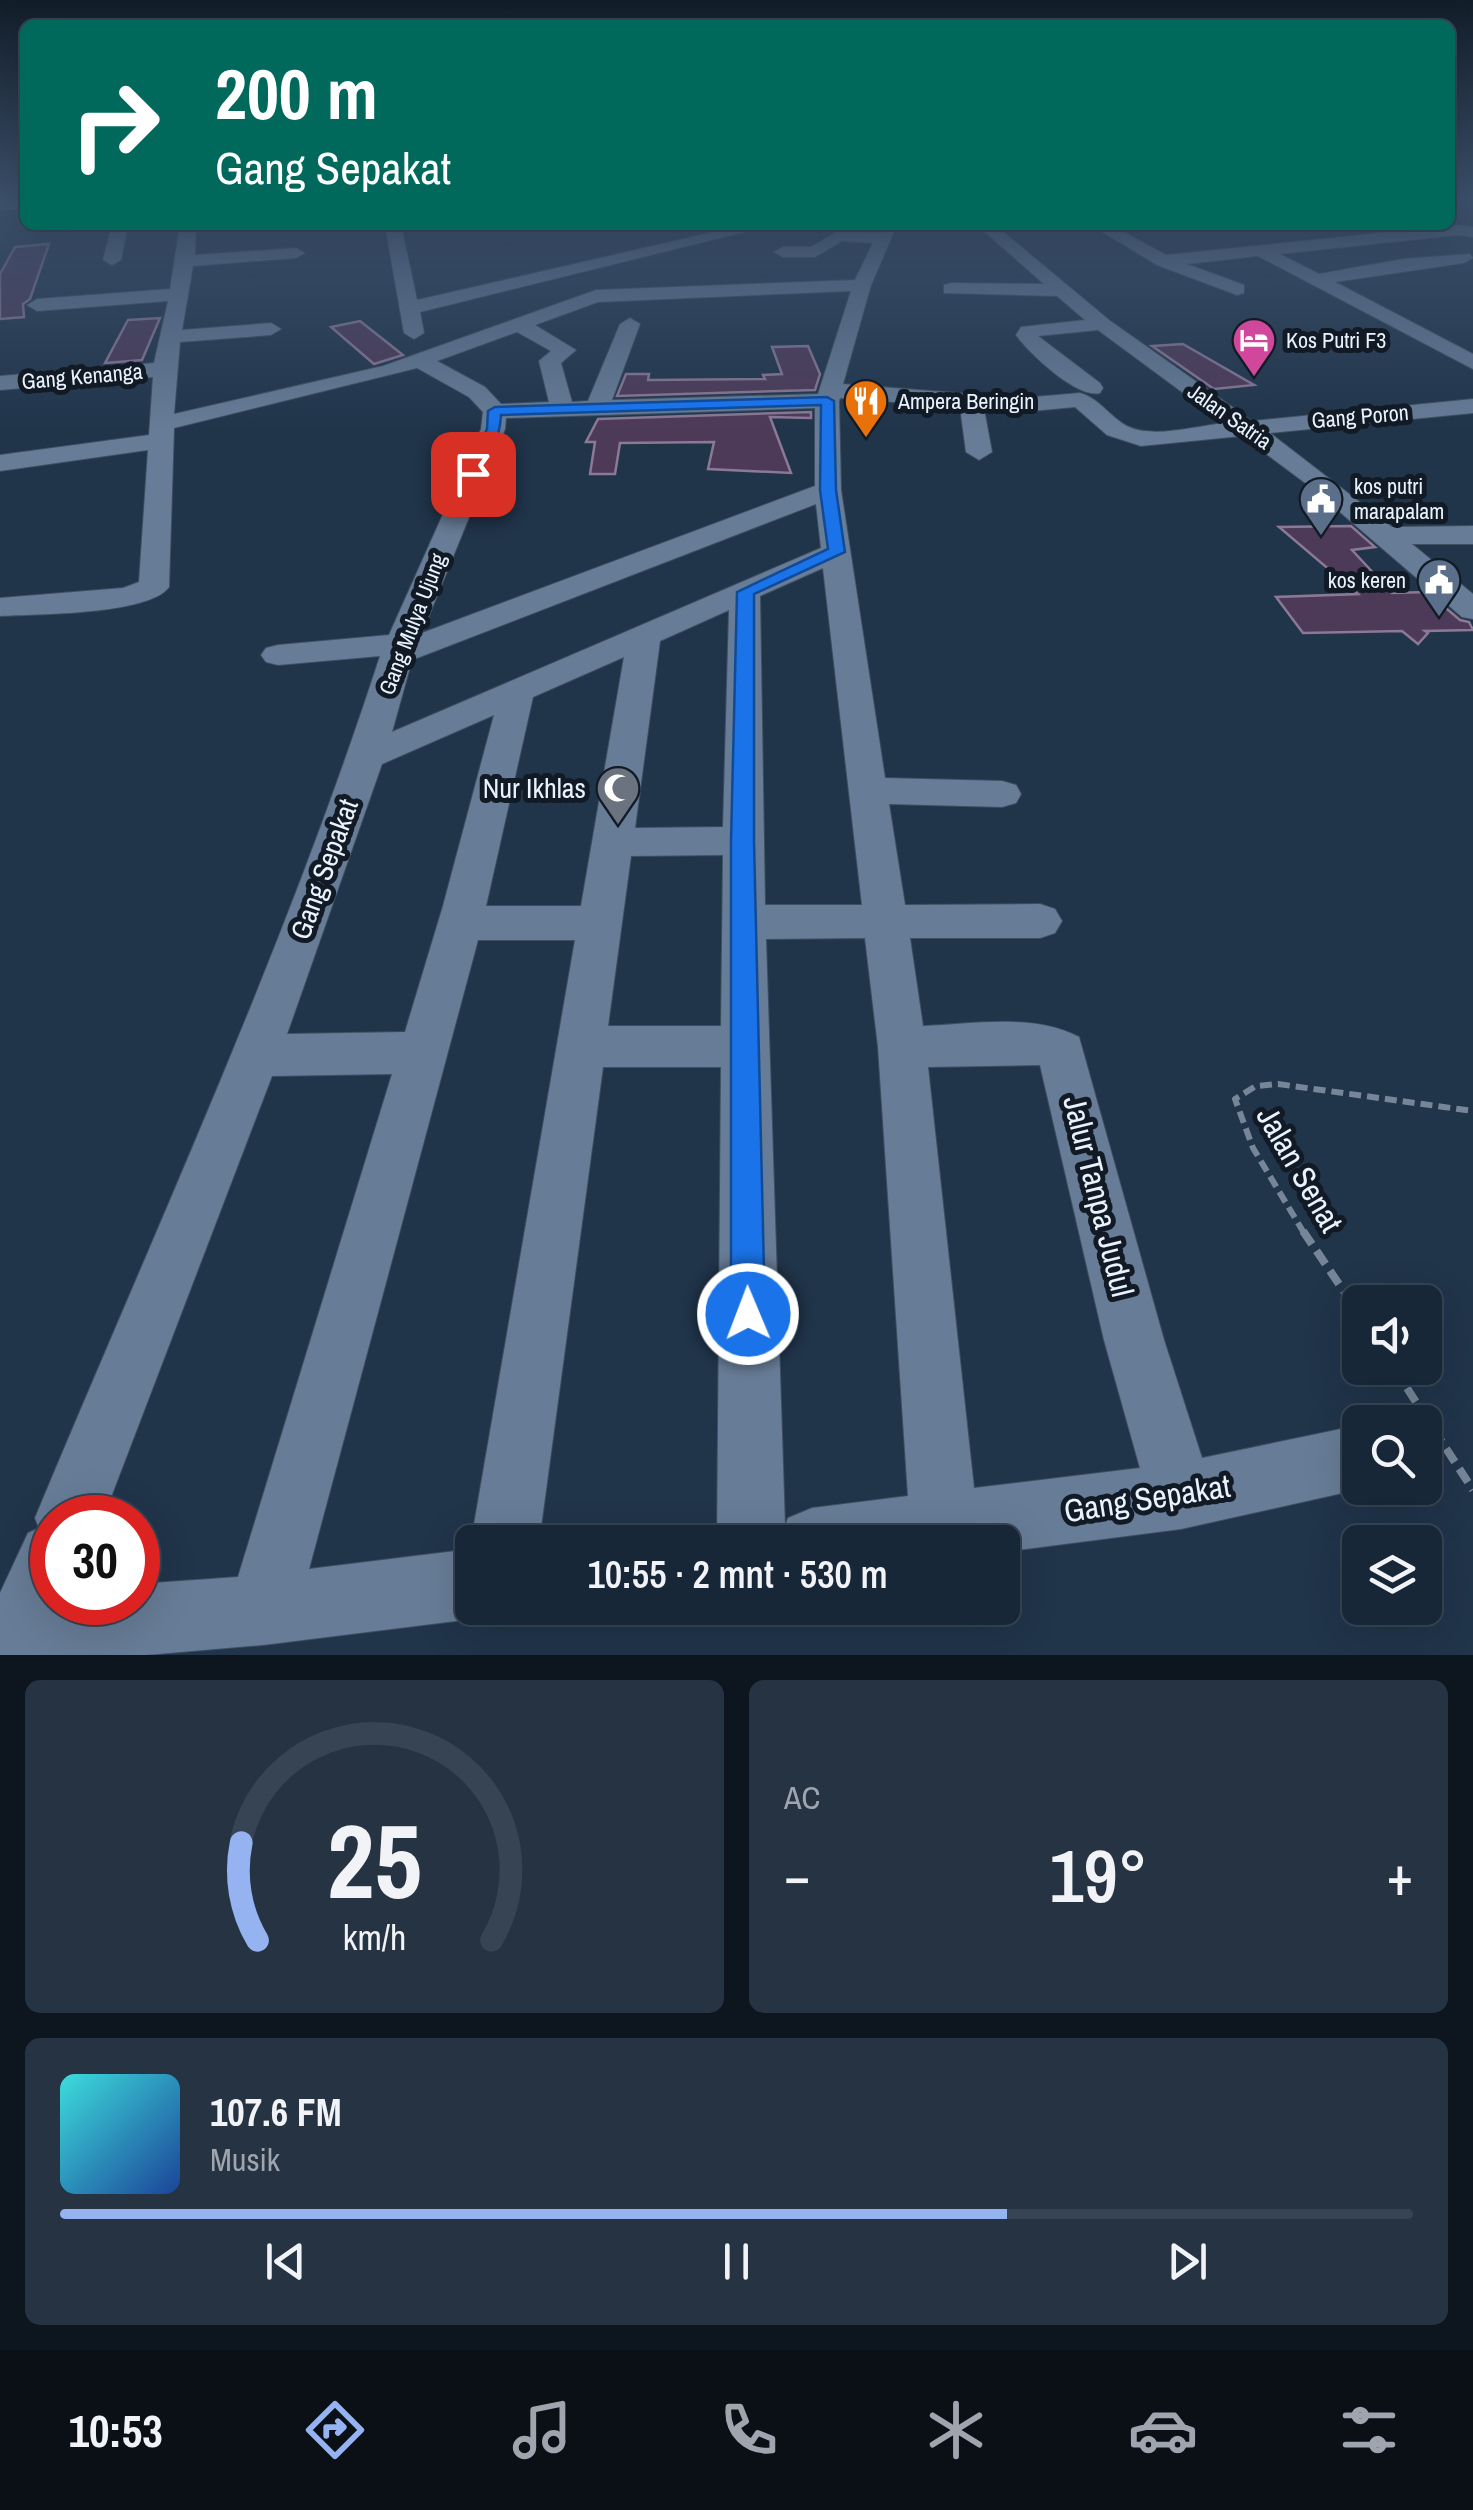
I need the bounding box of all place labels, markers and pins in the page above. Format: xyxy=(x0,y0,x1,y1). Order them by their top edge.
hotel icon: Kos Putri F3 xyxy=(1231,317,1277,378)
place label: Kos Putri F3 xyxy=(1286,325,1386,355)
restaurant icon: Ampera Beringin xyxy=(843,378,889,439)
place label: Ampera Beringin xyxy=(897,386,1034,416)
pin xyxy=(431,432,516,517)
place label: kos putri marapalam xyxy=(1354,471,1444,526)
public building icon: kos putri marapalam xyxy=(1298,476,1344,537)
public building icon: kos keren xyxy=(1416,557,1462,618)
place label: kos keren xyxy=(1328,565,1406,595)
mosque icon: Nur Ikhlas xyxy=(595,765,641,826)
place label: Nur Ikhlas xyxy=(483,769,586,807)

